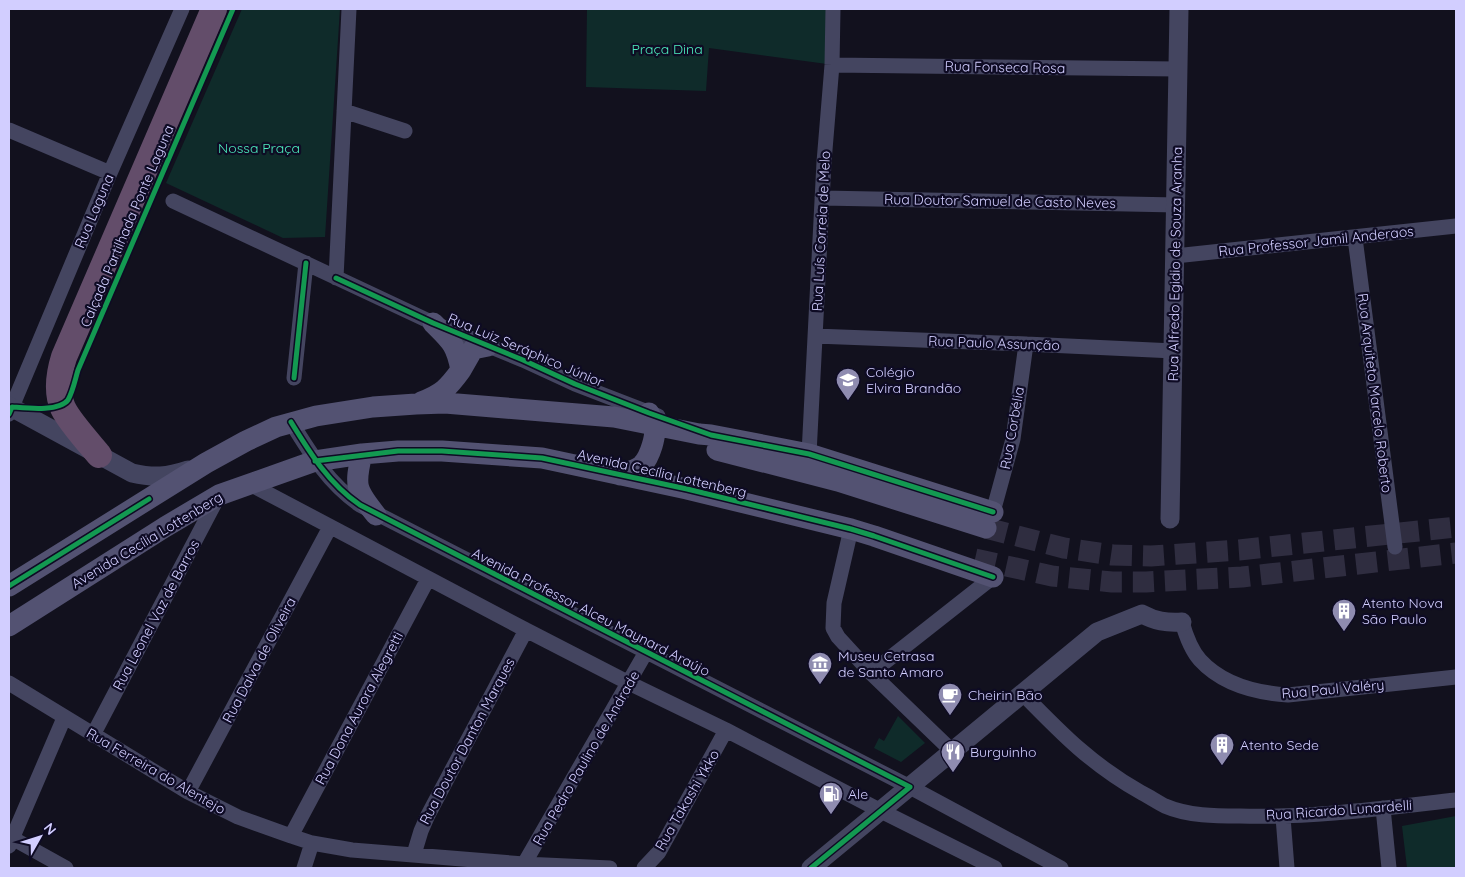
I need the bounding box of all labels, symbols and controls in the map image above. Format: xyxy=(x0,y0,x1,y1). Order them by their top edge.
park label: Praça Dina xyxy=(631,40,703,58)
street label: Rua Fonseca Rosa xyxy=(944,57,1066,77)
street label: Calçada Partilhada Ponte Laguna xyxy=(76,122,178,330)
park label: Nossa Praça xyxy=(218,139,300,157)
street label: Rua Alfredo Egidio de Souza Aranha xyxy=(1164,147,1186,381)
street label: Rua Luís Correia de Melo xyxy=(808,150,834,312)
street label: Rua Laguna xyxy=(70,171,118,251)
street label: Rua Doutor Samuel de Casto Neves xyxy=(884,190,1116,212)
street label: Rua Professor Jamil Anderaos xyxy=(1217,222,1415,260)
street label: Rua Arquiteto Marcelo Roberto xyxy=(1354,292,1396,494)
street label: Rua Luiz Seráphico Júnior xyxy=(445,309,607,391)
street label: Rua Paulo Assunção xyxy=(928,332,1060,354)
place label: Colégio Elvira Brandão xyxy=(866,363,961,397)
school or university icon: Colégio Elvira Brandão xyxy=(835,367,861,401)
street label: Rua Corbélia xyxy=(996,385,1028,471)
street label: Avenida Cecília Lottenberg xyxy=(576,445,748,501)
street label: Avenida Cecília Lottenberg xyxy=(68,488,226,592)
street label: Rua Leonel Vaz de Barros xyxy=(109,537,203,693)
street label: Avenida Professor Alceu Maynard Araújo xyxy=(469,544,713,680)
street label: Rua Dalva de Oliveira xyxy=(218,594,300,726)
place label: Atento Nova São Paulo xyxy=(1362,594,1443,628)
building icon: Atento Nova São Paulo xyxy=(1331,598,1357,632)
street label: Rua Dona Aurora Alegretti xyxy=(311,628,407,788)
place label: Museu Cetrasa de Santo Amaro xyxy=(838,647,943,681)
museum icon: Museu Cetrasa de Santo Amaro xyxy=(807,651,833,685)
street label: Rua Doutor Danton Marques xyxy=(415,655,519,827)
street label: Rua Pedro Paulino de Andrade xyxy=(529,667,643,848)
street label: Rua Paul Valéry xyxy=(1281,676,1385,702)
cafe icon: Cheirin Bão xyxy=(937,682,963,716)
place label: Cheirin Bão xyxy=(968,686,1042,704)
street label: Rua Ferreira do Alentejo xyxy=(83,724,229,818)
building icon: Atento Sede xyxy=(1209,732,1235,766)
place label: Atento Sede xyxy=(1240,736,1319,754)
restaurant icon: Burguinho xyxy=(940,739,966,773)
place label: Burguinho xyxy=(970,743,1036,761)
street label: Rua Takashi Ykko xyxy=(651,746,723,854)
fuel station icon: Ale xyxy=(818,781,844,815)
place label: Ale xyxy=(848,785,868,803)
street label: Rua Ricardo Lunardelli xyxy=(1265,796,1413,824)
north arrow xyxy=(15,812,65,862)
text: N xyxy=(40,819,60,838)

